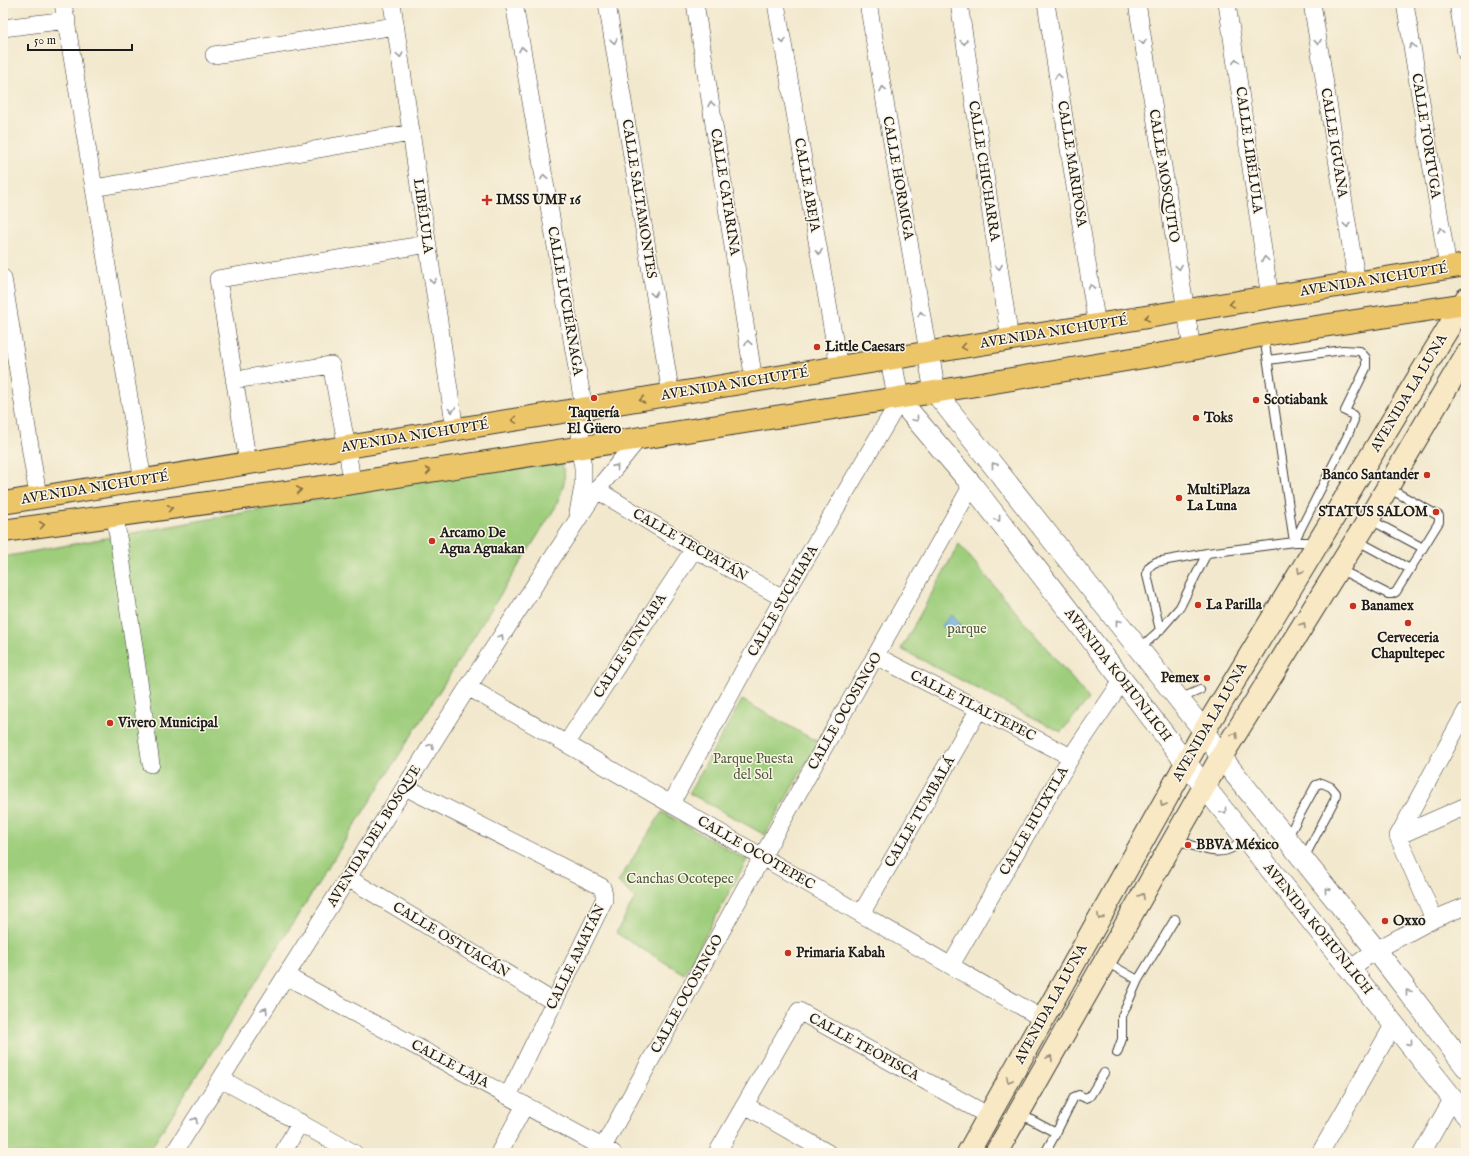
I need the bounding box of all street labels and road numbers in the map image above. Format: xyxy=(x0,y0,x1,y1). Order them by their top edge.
street label: CALLE TORTUGA xyxy=(1407,72,1445,200)
street label: CALLE LIBÉLULA xyxy=(1231,85,1268,215)
street label: CALLE IGUANA xyxy=(1316,87,1352,200)
street label: CALLE CHICHARRA xyxy=(964,99,1004,243)
street label: CALLE MARIPOSA xyxy=(1053,100,1091,229)
street label: CALLE MOSQUITO xyxy=(1145,108,1183,244)
street label: CALLE HORMIGA xyxy=(878,115,918,242)
street label: CALLE SALTAMONTES xyxy=(618,118,660,280)
street label: CALLE CATARINA xyxy=(706,127,744,257)
street label: CALLE ABEJA xyxy=(790,137,824,234)
street label: LIBÉLULA xyxy=(409,177,438,255)
street label: CALLE LUCIÉRNAGA xyxy=(543,225,588,378)
street label: AVENIDA NICHUPTÉ xyxy=(1298,258,1449,301)
street label: AVENIDA NICHUPTÉ xyxy=(978,310,1129,353)
street label: AVENIDA LA LUNA xyxy=(1366,330,1452,456)
street label: AVENIDA NICHUPTÉ xyxy=(659,362,810,405)
street label: AVENIDA NICHUPTÉ xyxy=(339,414,490,457)
street label: AVENIDA NICHUPTÉ xyxy=(19,466,170,509)
street label: CALLE TECPATÁN xyxy=(629,504,751,585)
street label: CALLE SUCHIAPA xyxy=(744,542,822,660)
street label: CALLE SUNUAPA xyxy=(589,590,671,702)
street label: AVENIDA KOHUNLICH xyxy=(1060,604,1176,745)
street label: CALLE OCOSINGO xyxy=(804,649,886,773)
street label: AVENIDA LA LUNA xyxy=(1168,659,1252,786)
street label: CALLE TLALTEPEC xyxy=(907,666,1039,746)
street label: CALLE TUMBALÁ xyxy=(880,752,959,871)
street label: AVENIDA DEL BOSQUE xyxy=(322,761,425,911)
street label: CALLE HUIXTLA xyxy=(995,763,1073,879)
street label: CALLE OCOTEPEC xyxy=(694,812,818,894)
street label: AVENIDA KOHUNLICH xyxy=(1259,859,1377,999)
street label: CALLE OSTUACÁN xyxy=(389,897,513,982)
street label: CALLE AMATÁN xyxy=(542,901,609,1013)
street label: CALLE OCOSINGO xyxy=(647,931,727,1057)
street label: AVENIDA LA LUNA xyxy=(1010,940,1092,1068)
street label: CALLE TEOPISCA xyxy=(805,1009,923,1085)
street label: CALLE LAJA xyxy=(408,1036,493,1092)

